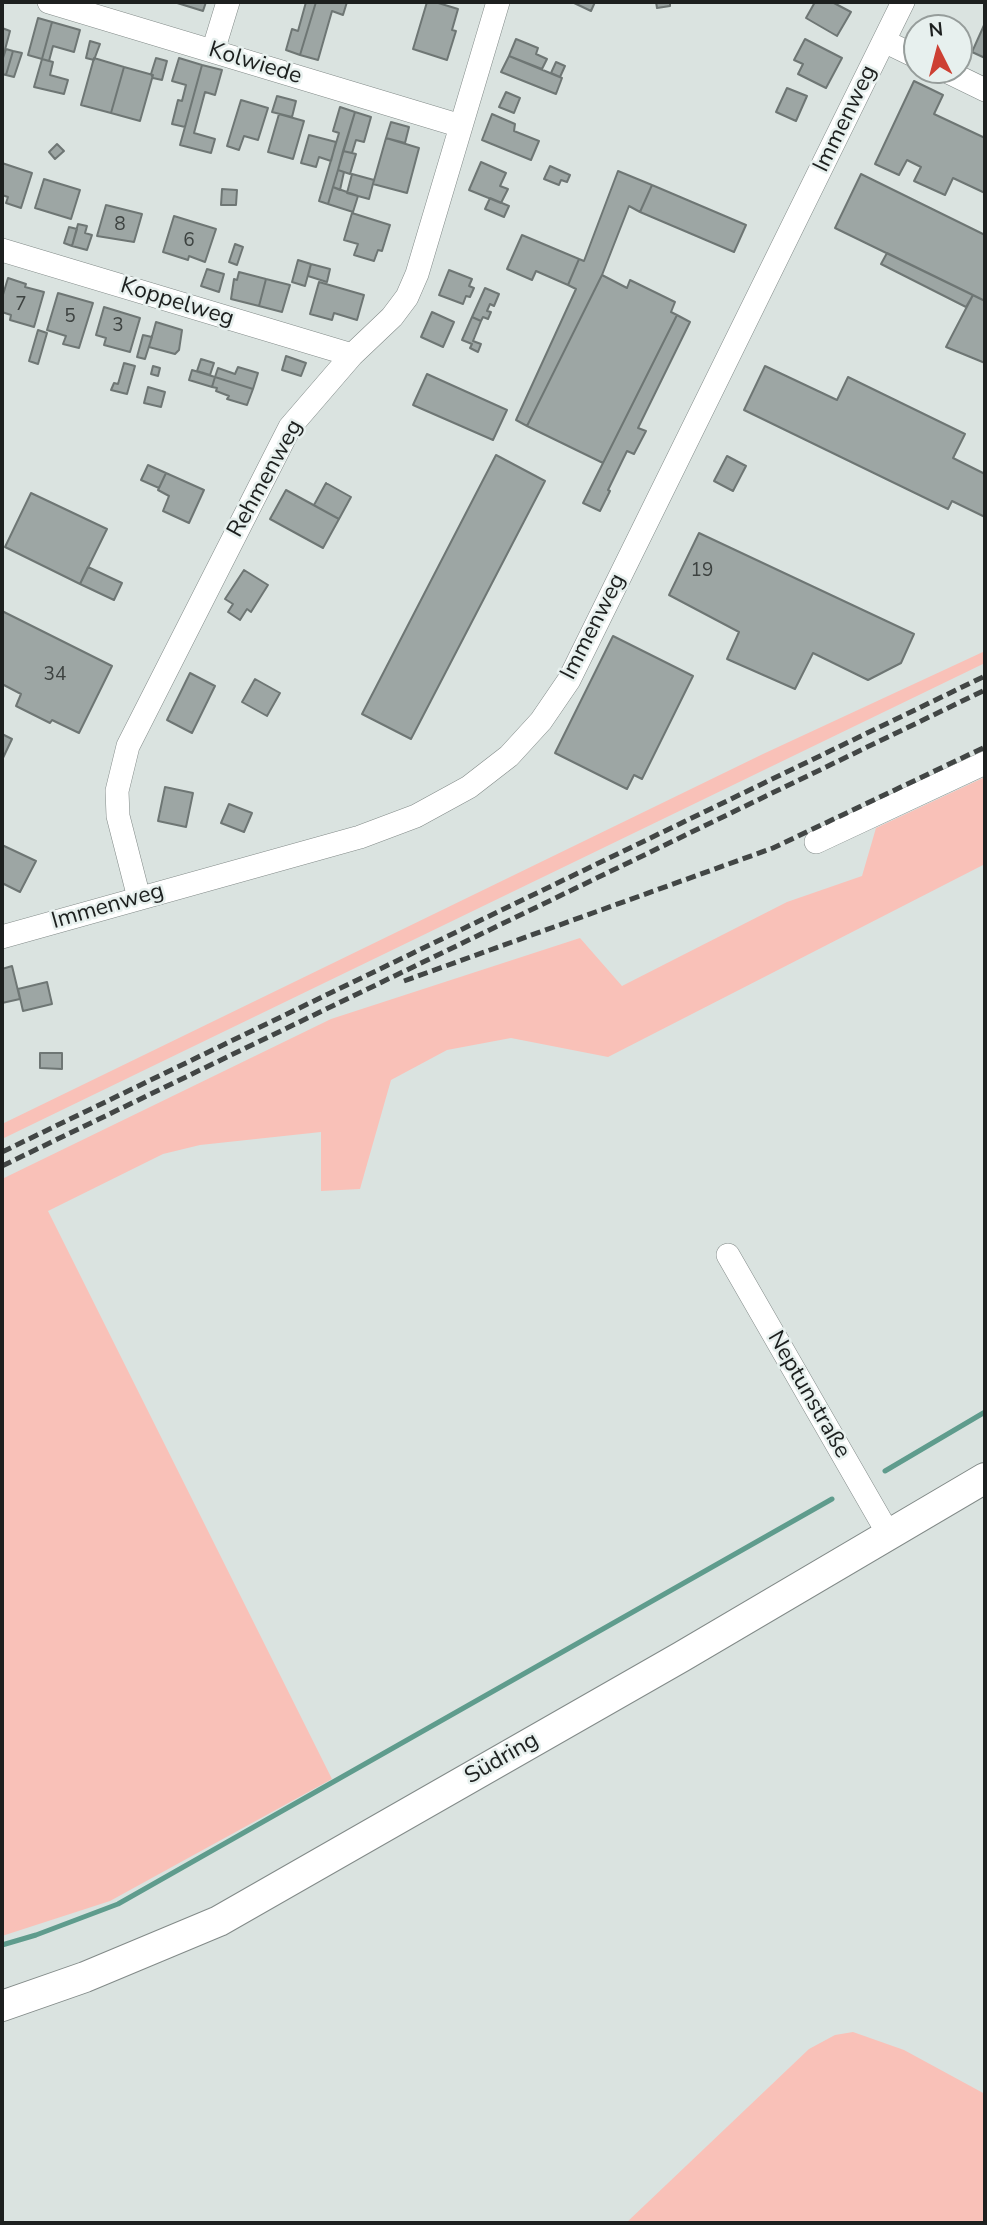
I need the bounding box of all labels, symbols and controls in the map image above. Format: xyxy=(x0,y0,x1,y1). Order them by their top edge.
north arrow xyxy=(903,14,973,84)
text: N xyxy=(928,16,944,44)
street label: Kolwiede xyxy=(205,37,305,91)
street label: Immenweg xyxy=(808,61,884,177)
house number: 8 xyxy=(114,214,126,236)
house number: 6 xyxy=(183,230,195,252)
street label: Koppelweg xyxy=(117,273,237,333)
house number: 7 xyxy=(15,294,27,316)
house number: 5 xyxy=(64,306,76,328)
house number: 3 xyxy=(112,315,124,337)
street label: Rehmenweg xyxy=(222,415,310,543)
house number: 19 xyxy=(691,560,713,582)
street label: Immenweg xyxy=(556,569,632,685)
house number: 34 xyxy=(44,664,66,686)
street label: Immenweg xyxy=(49,878,167,936)
street label: Neptunstraße xyxy=(760,1327,856,1463)
street label: Südring xyxy=(460,1727,544,1791)

